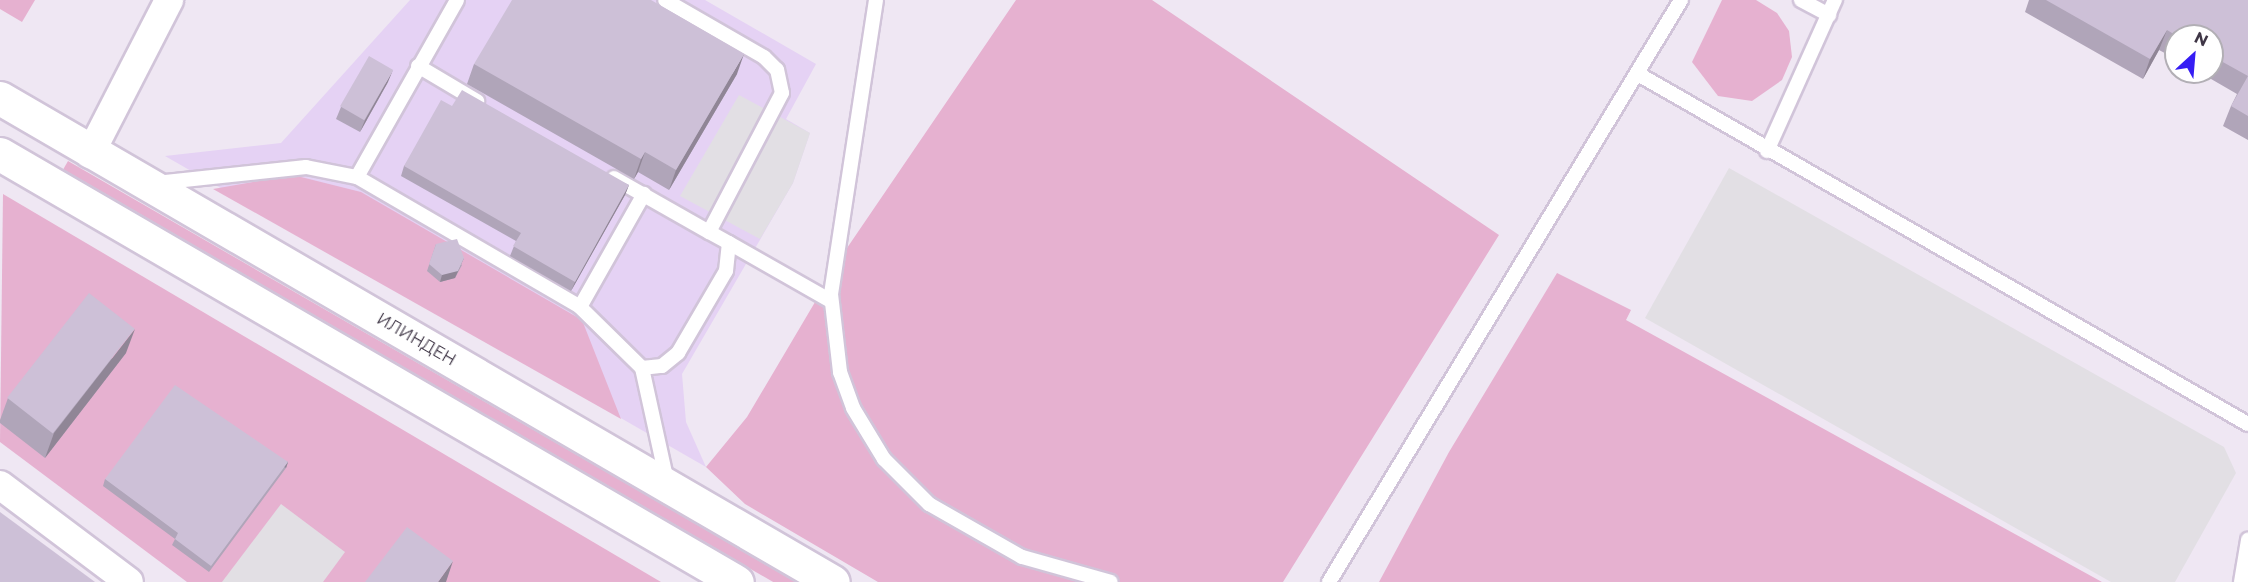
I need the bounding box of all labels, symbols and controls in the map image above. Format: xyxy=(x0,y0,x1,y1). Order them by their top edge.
north arrow xyxy=(2164,24,2224,84)
text: N xyxy=(2191,28,2211,51)
street label: ИЛИНДЕН xyxy=(373,310,459,370)

